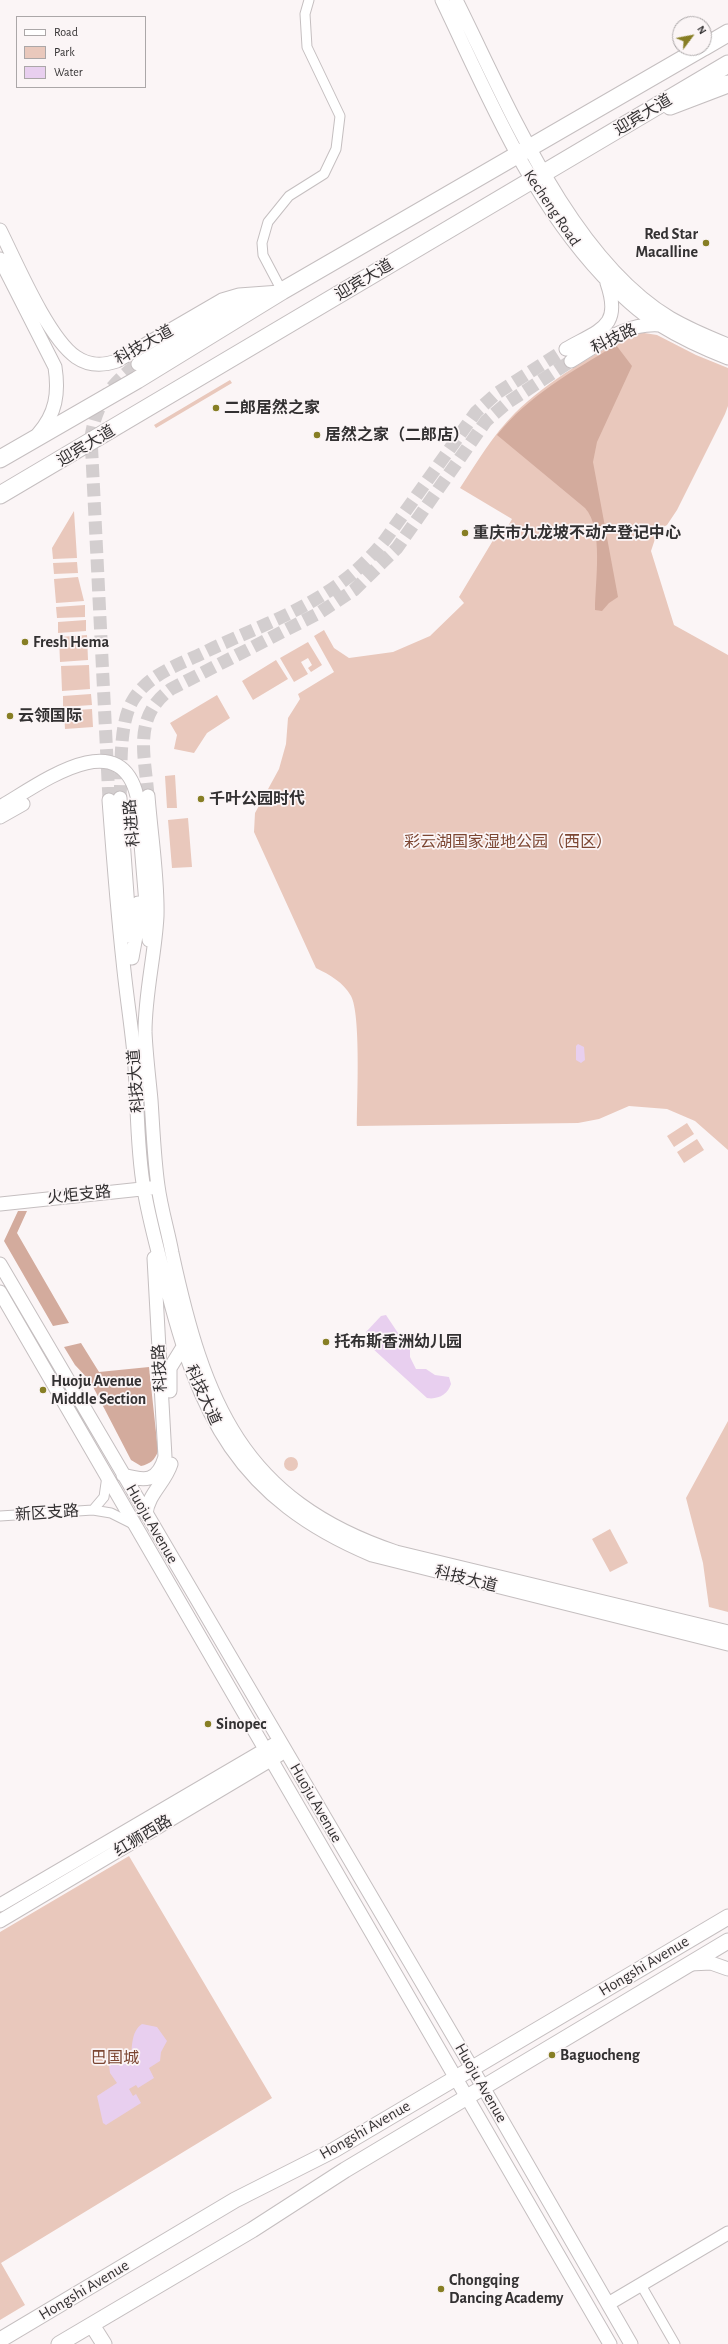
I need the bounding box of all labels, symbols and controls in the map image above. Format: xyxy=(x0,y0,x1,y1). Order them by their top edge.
legend xyxy=(16,16,146,88)
north arrow xyxy=(672,16,712,56)
text: N xyxy=(695,24,708,36)
text: Road xyxy=(54,26,78,38)
text: Park xyxy=(54,46,75,58)
text: Water xyxy=(54,66,83,78)
street label: 迎宾大道 xyxy=(611,90,675,140)
street label: Kecheng Road xyxy=(519,166,585,250)
place label: Red Star Macalline xyxy=(635,224,698,262)
marker: Red Star Macalline xyxy=(701,238,711,248)
street label: 迎宾大道 xyxy=(332,255,396,305)
street label: 科技路 xyxy=(588,320,640,358)
street label: 科技大道 xyxy=(111,321,177,369)
place label: 二郎居然之家 xyxy=(224,398,320,418)
marker: 二郎居然之家 xyxy=(211,403,221,413)
street label: 迎宾大道 xyxy=(54,421,118,471)
place label: 居然之家（二郎店） xyxy=(325,425,469,445)
marker: 居然之家（二郎店） xyxy=(312,430,322,440)
place label: 重庆市九龙坡不动产登记中心 xyxy=(473,523,681,543)
marker: 重庆市九龙坡不动产登记中心 xyxy=(460,528,470,538)
place label: Fresh Hema xyxy=(33,632,109,652)
marker: Fresh Hema xyxy=(20,637,30,647)
place label: 云领国际 xyxy=(18,706,82,726)
marker: 云领国际 xyxy=(5,711,15,721)
place label: 千叶公园时代 xyxy=(209,789,305,809)
marker: 千叶公园时代 xyxy=(196,794,206,804)
street label: 科进路 xyxy=(120,798,144,848)
park label: 彩云湖国家湿地公园（西区） xyxy=(404,832,612,852)
street label: 科技大道 xyxy=(124,1048,148,1114)
street label: 火炬支路 xyxy=(46,1182,112,1208)
place label: 托布斯香洲幼儿园 xyxy=(334,1332,462,1352)
marker: 托布斯香洲幼儿园 xyxy=(321,1337,331,1347)
street label: 科技路 xyxy=(149,1344,171,1392)
street label: 科技大道 xyxy=(181,1362,225,1428)
place label: Huoju Avenue Middle Section xyxy=(51,1371,146,1409)
marker: Huoju Avenue Middle Section xyxy=(38,1385,48,1395)
street label: Huoju Avenue xyxy=(122,1481,182,1567)
street label: 新区支路 xyxy=(14,1501,80,1525)
street label: 科技大道 xyxy=(433,1562,499,1596)
place label: Sinopec xyxy=(216,1714,267,1734)
marker: Sinopec xyxy=(203,1719,213,1729)
street label: Huoju Avenue xyxy=(286,1760,346,1846)
street label: 红狮西路 xyxy=(111,1811,175,1861)
street label: Hongshi Avenue xyxy=(595,1932,693,2000)
street label: Huoju Avenue xyxy=(451,2040,511,2126)
place label: Baguocheng xyxy=(560,2045,640,2065)
park label: 巴国城 xyxy=(91,2048,139,2068)
marker: Baguocheng xyxy=(547,2050,557,2060)
street label: Hongshi Avenue xyxy=(316,2096,414,2164)
street label: Hongshi Avenue xyxy=(35,2256,133,2324)
place label: Chongqing Dancing Academy xyxy=(449,2270,564,2308)
marker: Chongqing Dancing Academy xyxy=(436,2284,446,2294)

